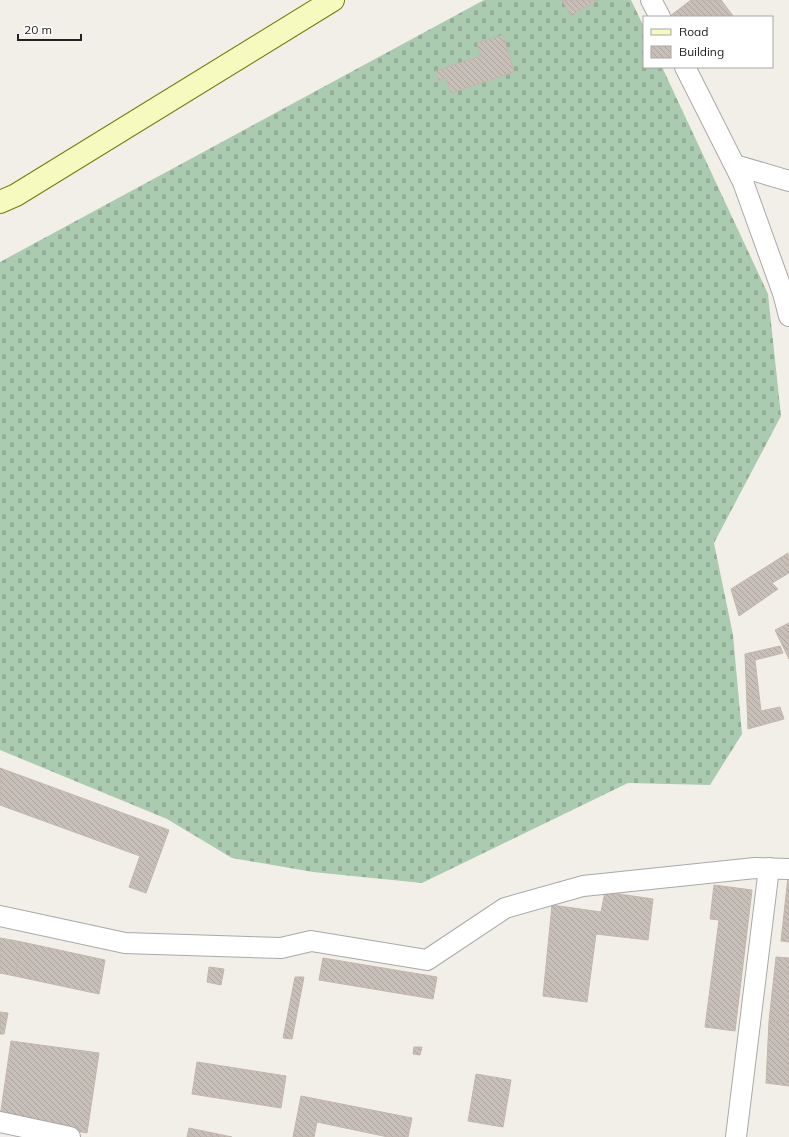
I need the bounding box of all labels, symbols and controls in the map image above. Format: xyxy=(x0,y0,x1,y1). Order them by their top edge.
scale bar xyxy=(18,16,81,42)
legend xyxy=(643,16,773,68)
text: 20 m xyxy=(24,22,52,37)
text: Road xyxy=(679,24,708,39)
text: Building xyxy=(679,44,724,59)

